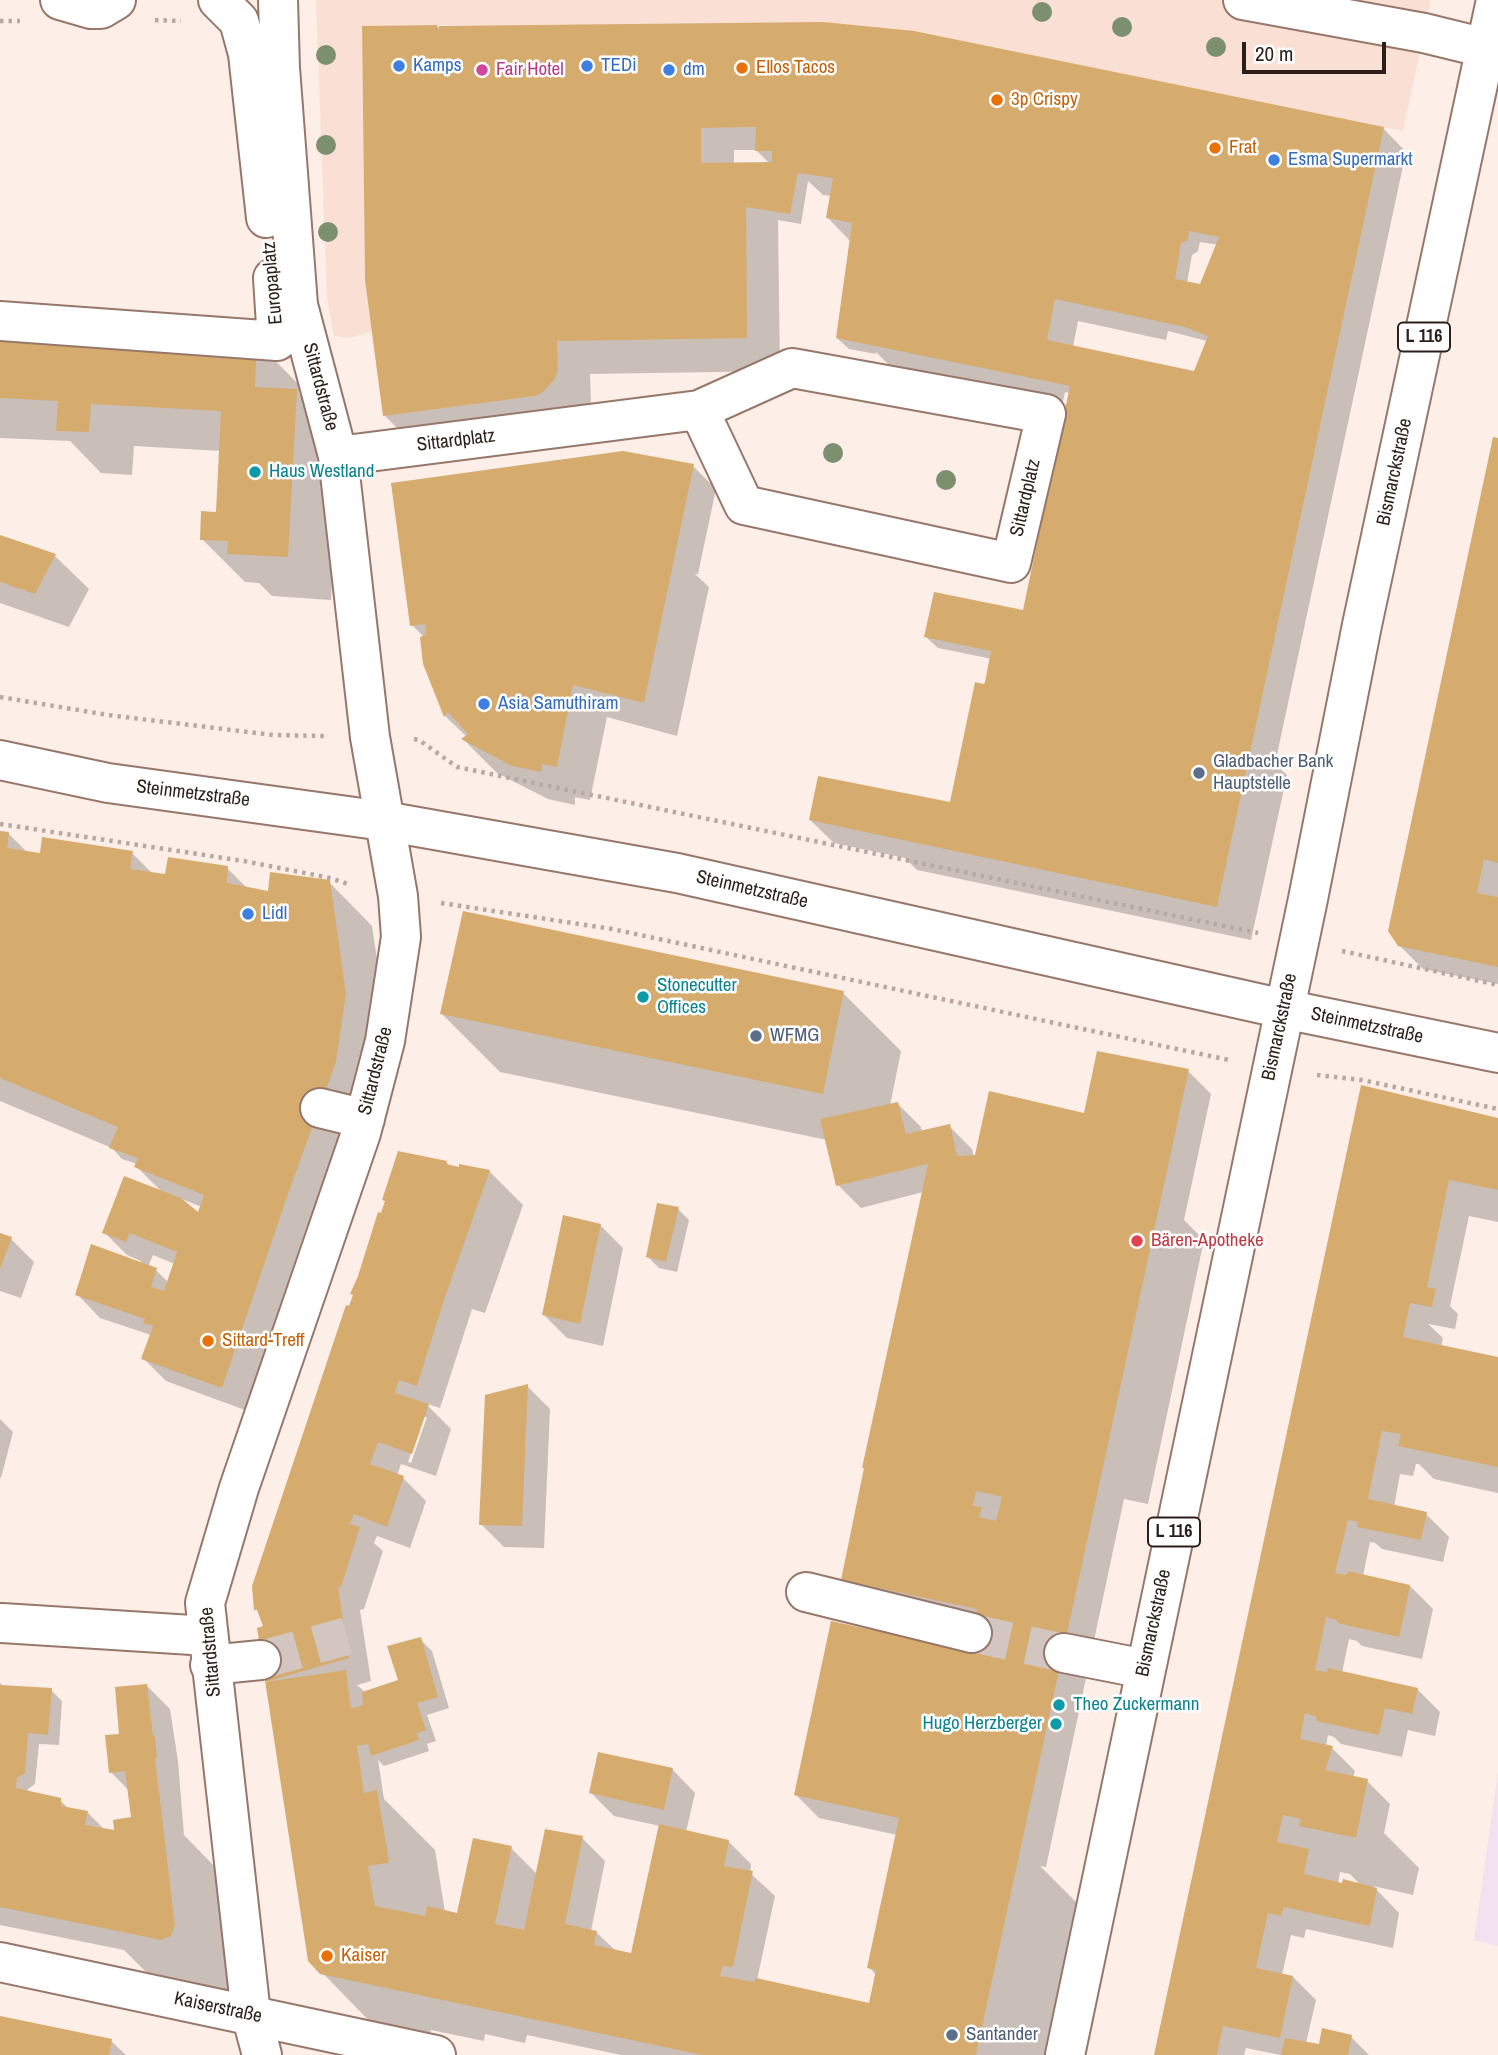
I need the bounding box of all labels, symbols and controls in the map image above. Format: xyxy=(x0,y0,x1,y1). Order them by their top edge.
scale bar xyxy=(1246,28,1390,72)
text: 20 m xyxy=(1255,39,1293,68)
place label: Kamps xyxy=(413,55,461,77)
place label: TEDi xyxy=(601,55,636,77)
place label: Ellos Tacos xyxy=(756,57,835,79)
marker: Kamps xyxy=(391,58,407,74)
marker: TEDi xyxy=(579,58,595,74)
place label: Fair Hotel xyxy=(496,59,564,81)
place label: dm xyxy=(683,59,705,81)
marker: Ellos Tacos xyxy=(734,60,750,76)
marker: Fair Hotel xyxy=(474,62,490,78)
marker: dm xyxy=(661,62,677,78)
place label: 3p Crispy xyxy=(1011,89,1078,111)
marker: 3p Crispy xyxy=(989,92,1005,108)
place label: Frat xyxy=(1229,137,1257,159)
marker: Frat xyxy=(1207,140,1223,156)
place label: Esma Supermarkt xyxy=(1288,149,1413,171)
marker: Esma Supermarkt xyxy=(1266,152,1282,168)
street label: Europaplatz xyxy=(258,241,288,325)
road number: L 116 xyxy=(1398,323,1450,352)
street label: Sittardstraße xyxy=(297,341,343,433)
street label: Bismarckstraße xyxy=(1373,416,1417,528)
street label: Sittardplatz xyxy=(415,425,497,457)
street label: Sittardplatz xyxy=(1006,457,1046,539)
place label: Haus Westland xyxy=(269,461,374,483)
marker: Haus Westland xyxy=(247,464,263,480)
place label: Asia Samuthiram xyxy=(498,693,618,715)
marker: Asia Samuthiram xyxy=(476,696,492,712)
place label: Gladbacher Bank Hauptstelle xyxy=(1213,751,1333,795)
marker: Gladbacher Bank Hauptstelle xyxy=(1191,765,1207,781)
street label: Steinmetzstraße xyxy=(135,776,251,812)
street label: Steinmetzstraße xyxy=(694,866,810,914)
place label: Lidl xyxy=(262,903,287,925)
marker: Lidl xyxy=(240,906,256,922)
street label: Bismarckstraße xyxy=(1258,971,1302,1083)
place label: Stonecutter Offices xyxy=(657,975,737,1019)
marker: Stonecutter Offices xyxy=(635,989,651,1005)
street label: Steinmetzstraße xyxy=(1309,1003,1425,1049)
street label: Sittardstraße xyxy=(354,1025,398,1117)
place label: WFMG xyxy=(770,1025,819,1047)
marker: WFMG xyxy=(748,1028,764,1044)
place label: Bären-Apotheke xyxy=(1151,1230,1264,1252)
marker: Bären-Apotheke xyxy=(1129,1233,1145,1249)
place label: Sittard-Treff xyxy=(222,1330,304,1352)
marker: Sittard-Treff xyxy=(200,1333,216,1349)
road number: L 116 xyxy=(1148,1518,1200,1546)
street label: Bismarckstraße xyxy=(1132,1567,1176,1679)
street label: Sittardstraße xyxy=(196,1606,226,1698)
place label: Theo Zuckermann xyxy=(1073,1694,1199,1716)
marker: Theo Zuckermann xyxy=(1051,1697,1067,1713)
place label: Hugo Herzberger xyxy=(923,1713,1042,1735)
marker: Hugo Herzberger xyxy=(1048,1716,1064,1732)
place label: Kaiser xyxy=(341,1945,386,1967)
marker: Kaiser xyxy=(319,1948,335,1964)
street label: Kaiserstraße xyxy=(172,1988,264,2028)
place label: Santander xyxy=(966,2024,1038,2046)
marker: Santander xyxy=(944,2027,960,2043)

